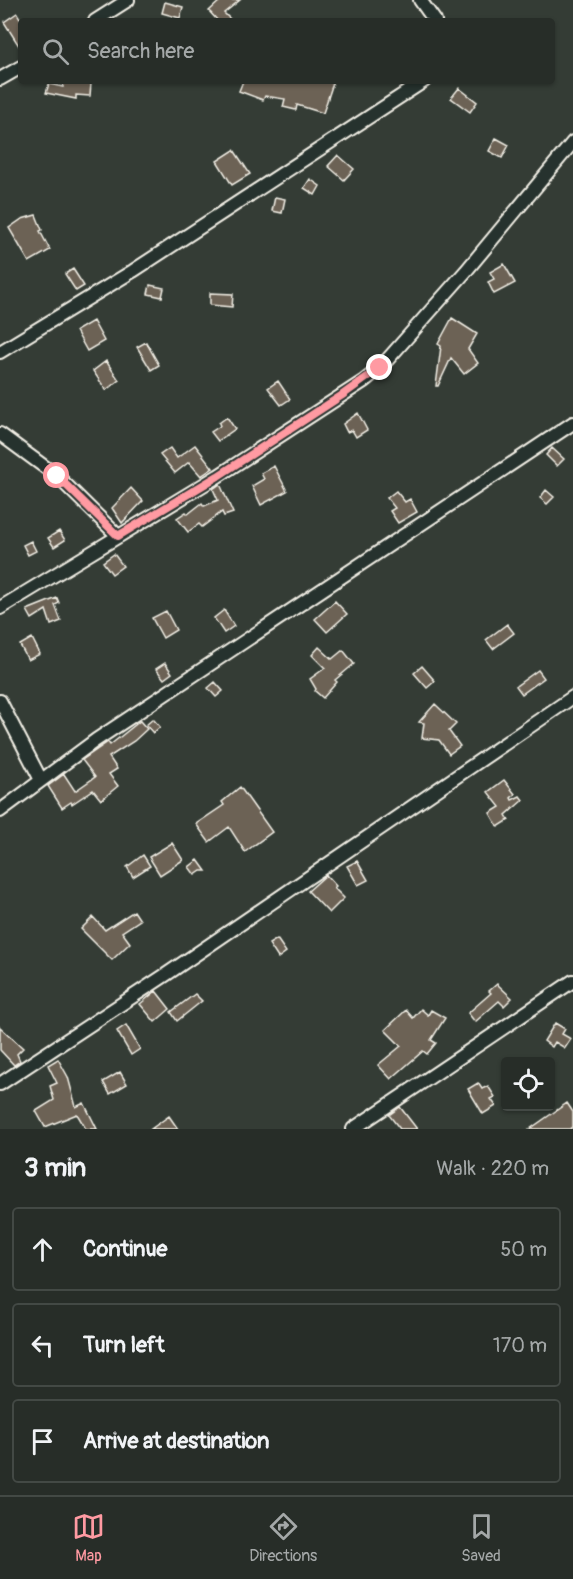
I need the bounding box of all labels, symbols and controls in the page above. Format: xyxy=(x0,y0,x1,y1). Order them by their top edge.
search box xyxy=(18,18,555,84)
icon: search xyxy=(39,35,72,68)
text: Search here xyxy=(87,37,194,65)
route end xyxy=(366,354,392,380)
route start xyxy=(43,462,69,488)
map controls xyxy=(501,1057,555,1111)
button: locate xyxy=(501,1057,555,1111)
text: 3 min xyxy=(24,1152,86,1184)
text: Walk · 220 m xyxy=(436,1156,549,1181)
icon: ahead xyxy=(26,1233,59,1266)
text: Continue xyxy=(83,1235,167,1263)
text: 50 m xyxy=(500,1237,547,1262)
icon: left xyxy=(26,1329,59,1362)
text: Turn left xyxy=(83,1331,165,1359)
text: 170 m xyxy=(493,1333,547,1358)
icon: arrive xyxy=(26,1425,59,1458)
text: Arrive at destination xyxy=(83,1427,269,1455)
tab: Map xyxy=(72,1510,105,1566)
tab: Directions xyxy=(249,1510,317,1566)
tab: Saved xyxy=(461,1510,501,1566)

